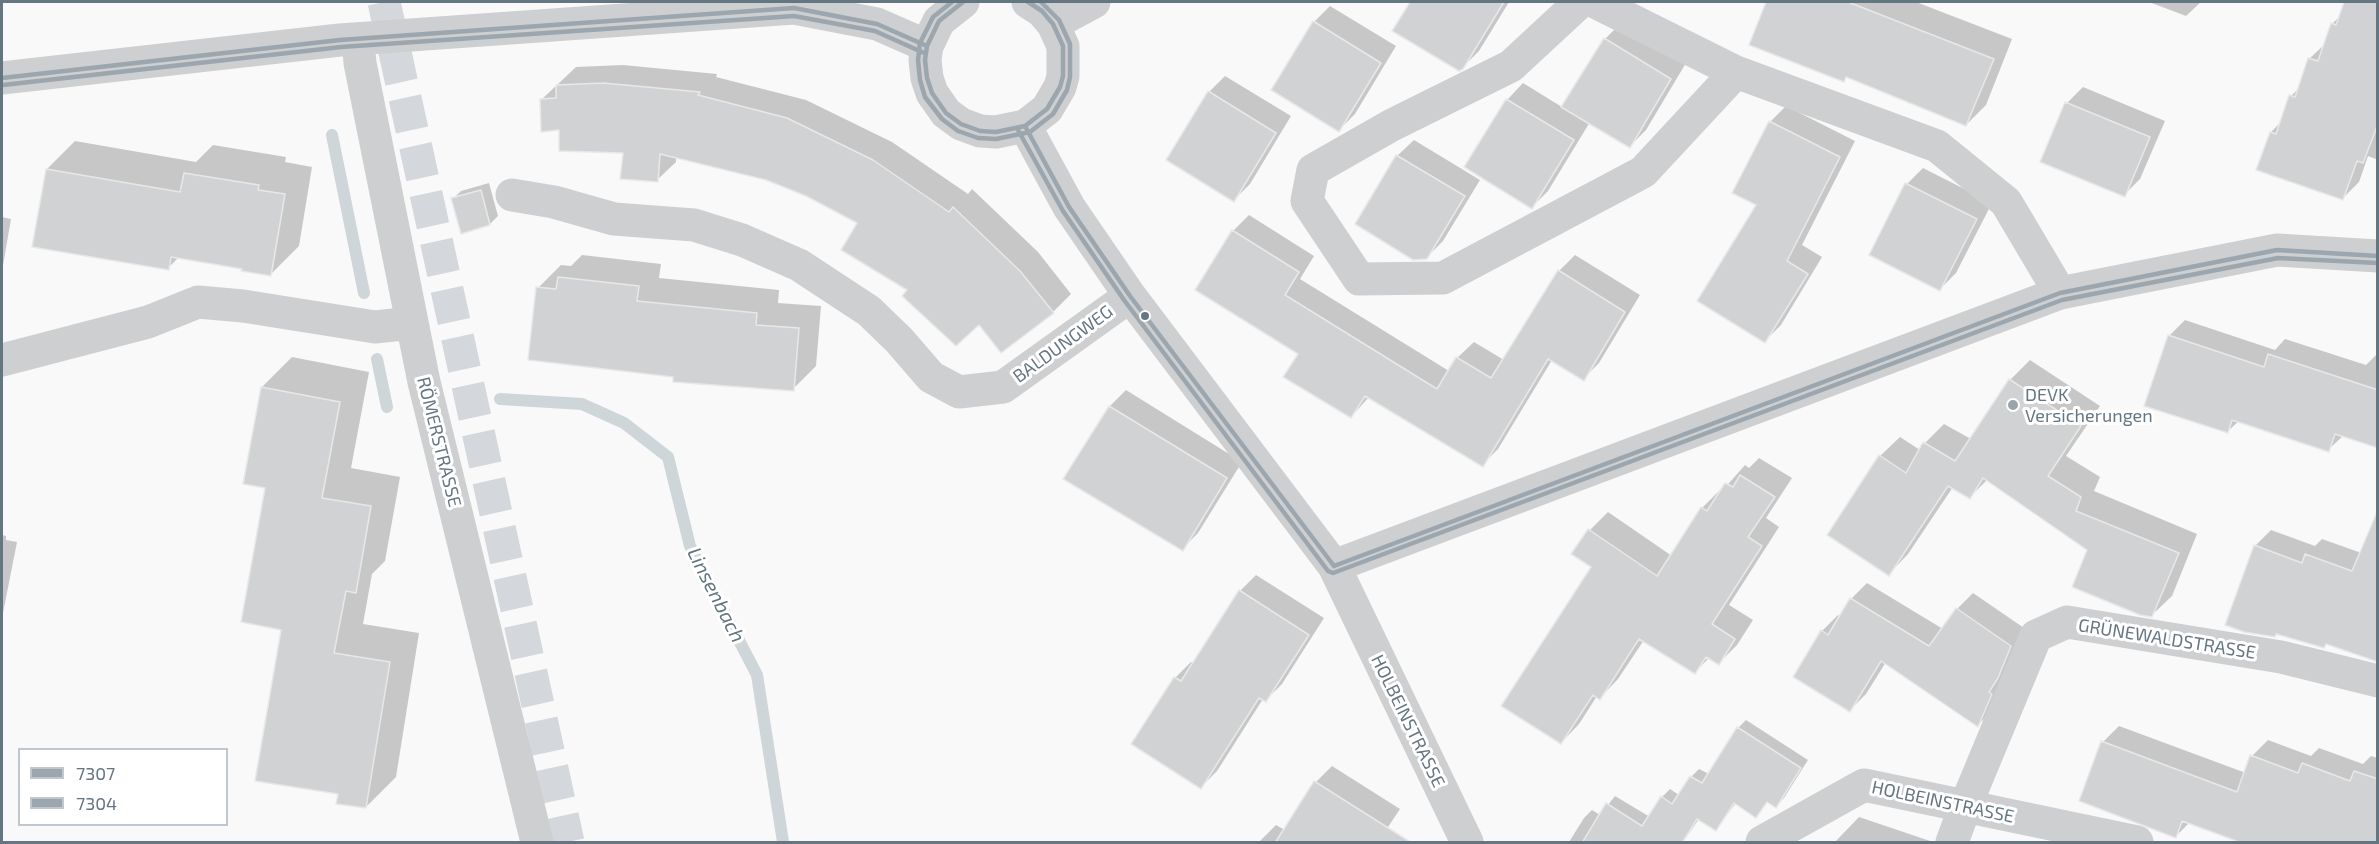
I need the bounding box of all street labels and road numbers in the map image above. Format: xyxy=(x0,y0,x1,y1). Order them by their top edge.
street label: BALDUNGWEG xyxy=(1009,301,1117,387)
street label: RÖMERSTRASSE xyxy=(412,375,466,509)
street label: GRÜNEWALDSTRASSE xyxy=(2077,614,2257,664)
street label: HOLBEINSTRASSE xyxy=(1366,651,1450,791)
street label: HOLBEINSTRASSE xyxy=(1870,776,2016,828)

